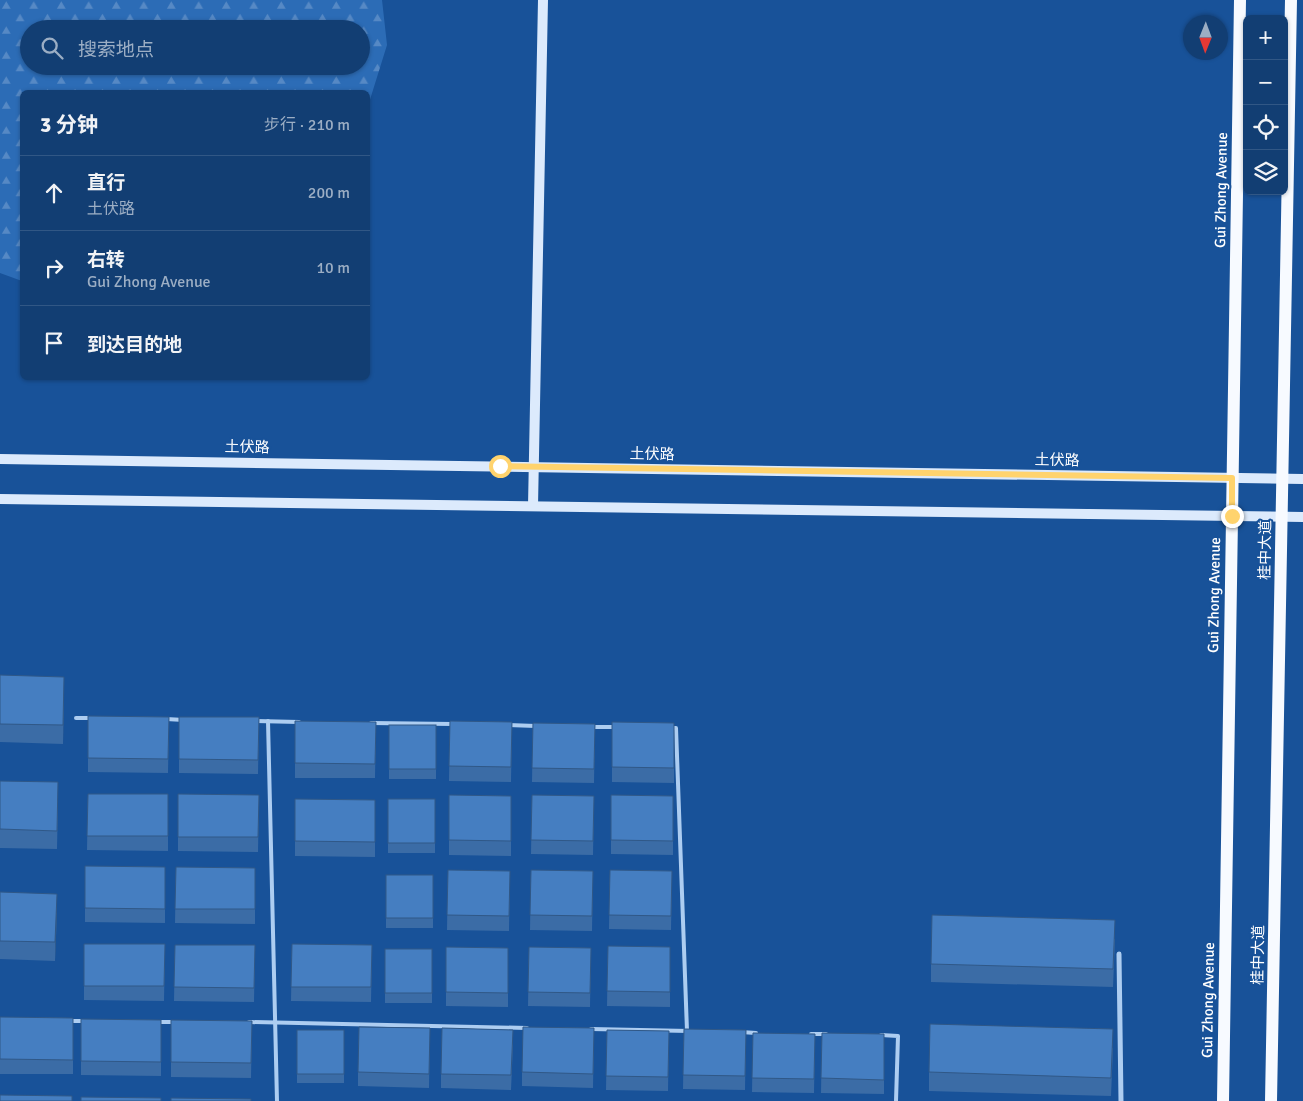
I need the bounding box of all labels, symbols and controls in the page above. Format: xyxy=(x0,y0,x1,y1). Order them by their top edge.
north arrow xyxy=(1183,15,1228,60)
map controls xyxy=(1243,15,1288,195)
button: + xyxy=(1243,15,1288,60)
search box xyxy=(20,20,370,75)
icon: search xyxy=(38,34,66,62)
text: 搜索地点 xyxy=(78,38,154,62)
button: − xyxy=(1243,60,1288,105)
button: locate xyxy=(1243,105,1288,150)
text: 3 分钟 xyxy=(40,112,98,138)
text: 步行 · 210 m xyxy=(264,115,350,135)
street label: Gui Zhong Avenue xyxy=(1211,132,1231,248)
button: layers xyxy=(1243,150,1288,195)
text: 直行 xyxy=(87,171,125,195)
icon: ahead xyxy=(40,179,68,207)
text: 200 m xyxy=(308,183,350,203)
text: 土伏路 xyxy=(87,199,135,219)
text: 右转 xyxy=(87,248,125,272)
icon: right xyxy=(40,254,68,282)
text: 10 m xyxy=(316,258,350,278)
text: Gui Zhong Avenue xyxy=(87,272,211,292)
icon: arrive xyxy=(40,329,68,357)
text: 到达目的地 xyxy=(87,333,182,357)
street label: 土伏路 xyxy=(224,438,270,456)
street label: 土伏路 xyxy=(629,445,675,463)
street label: 土伏路 xyxy=(1034,451,1080,469)
route start xyxy=(489,455,512,478)
route end xyxy=(1221,505,1244,528)
street label: 桂中大道 xyxy=(1255,520,1275,580)
street label: Gui Zhong Avenue xyxy=(1204,537,1224,653)
street label: 桂中大道 xyxy=(1248,925,1268,985)
street label: Gui Zhong Avenue xyxy=(1198,942,1218,1058)

